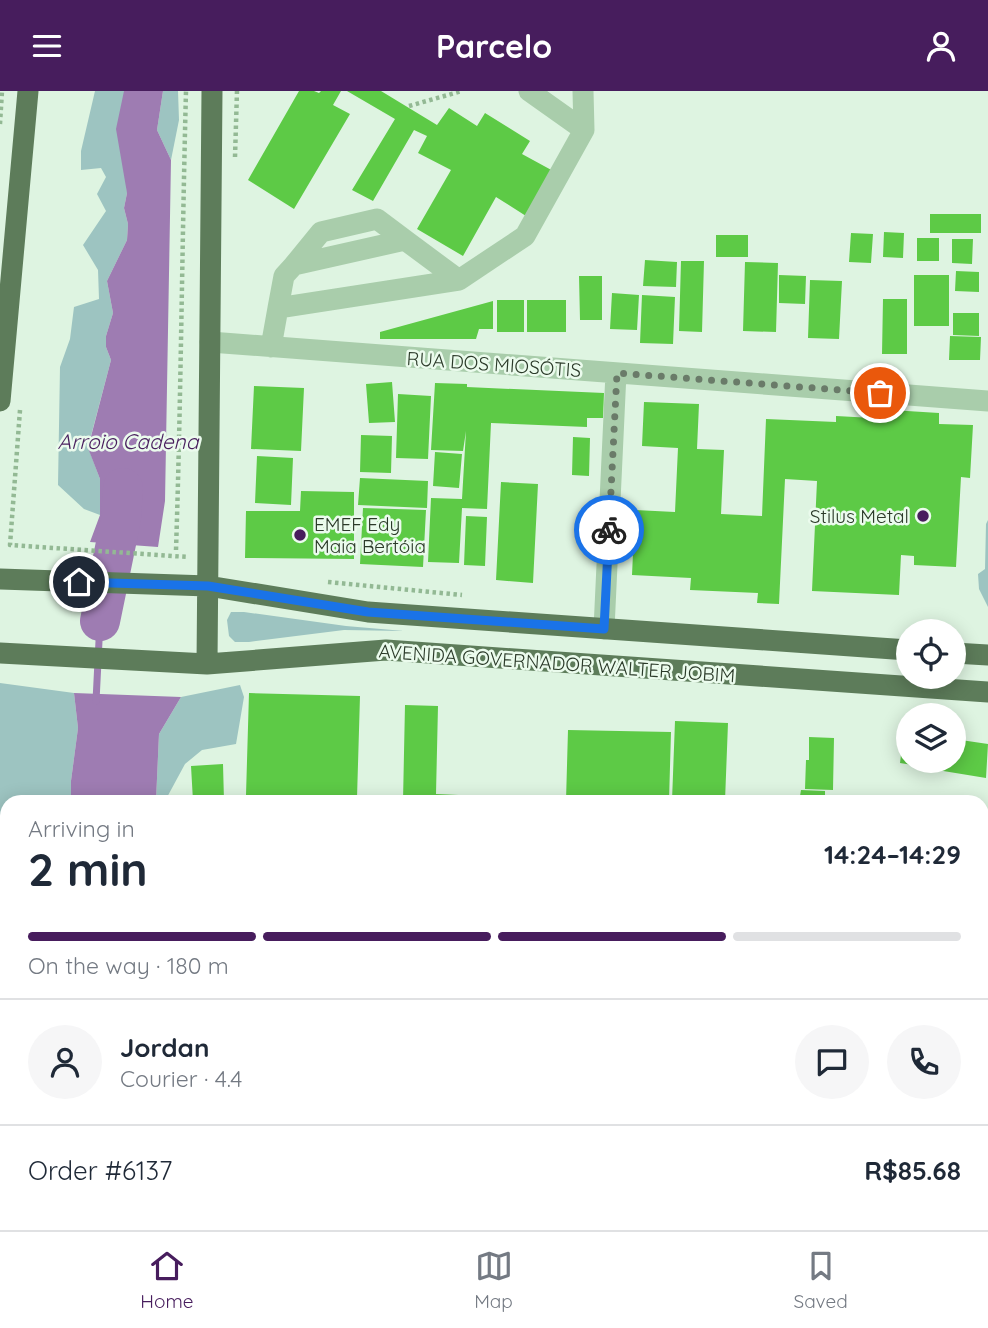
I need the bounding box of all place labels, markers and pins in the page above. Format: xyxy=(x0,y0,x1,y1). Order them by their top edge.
pin xyxy=(850,363,910,423)
place label: Stilus Metal xyxy=(810,504,909,528)
marker: Stilus Metal xyxy=(915,508,931,524)
place label: EMEF Edy Maia Bertóia xyxy=(314,512,426,558)
marker: EMEF Edy Maia Bertóia xyxy=(292,527,308,543)
pin xyxy=(49,552,109,612)

